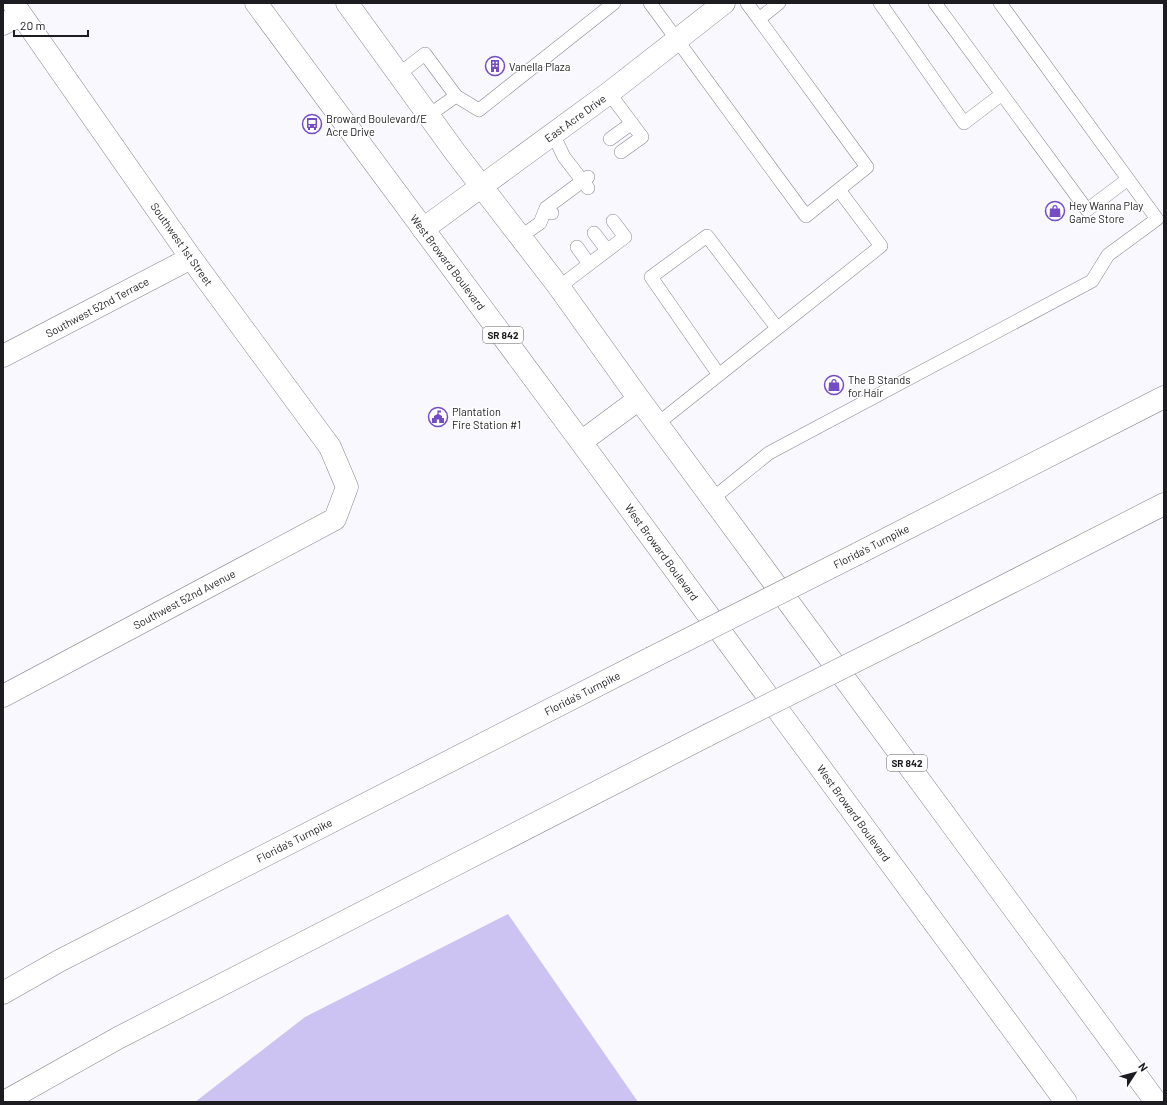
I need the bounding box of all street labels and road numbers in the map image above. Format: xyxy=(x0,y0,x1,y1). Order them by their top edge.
street label: East Acre Drive xyxy=(542,91,608,145)
street label: Southwest 1st Street xyxy=(148,200,216,288)
street label: West Broward Boulevard xyxy=(408,212,488,312)
street label: Southwest 52nd Terrace xyxy=(43,274,151,340)
road number: SR 842 xyxy=(483,327,523,343)
street label: West Broward Boulevard xyxy=(623,501,701,603)
street label: Florida's Turnpike xyxy=(831,521,911,571)
street label: Southwest 52nd Avenue xyxy=(131,567,237,631)
street label: Florida's Turnpike xyxy=(542,668,622,718)
road number: SR 842 xyxy=(887,755,927,771)
street label: West Broward Boulevard xyxy=(815,762,893,864)
street label: Florida's Turnpike xyxy=(254,815,334,865)

